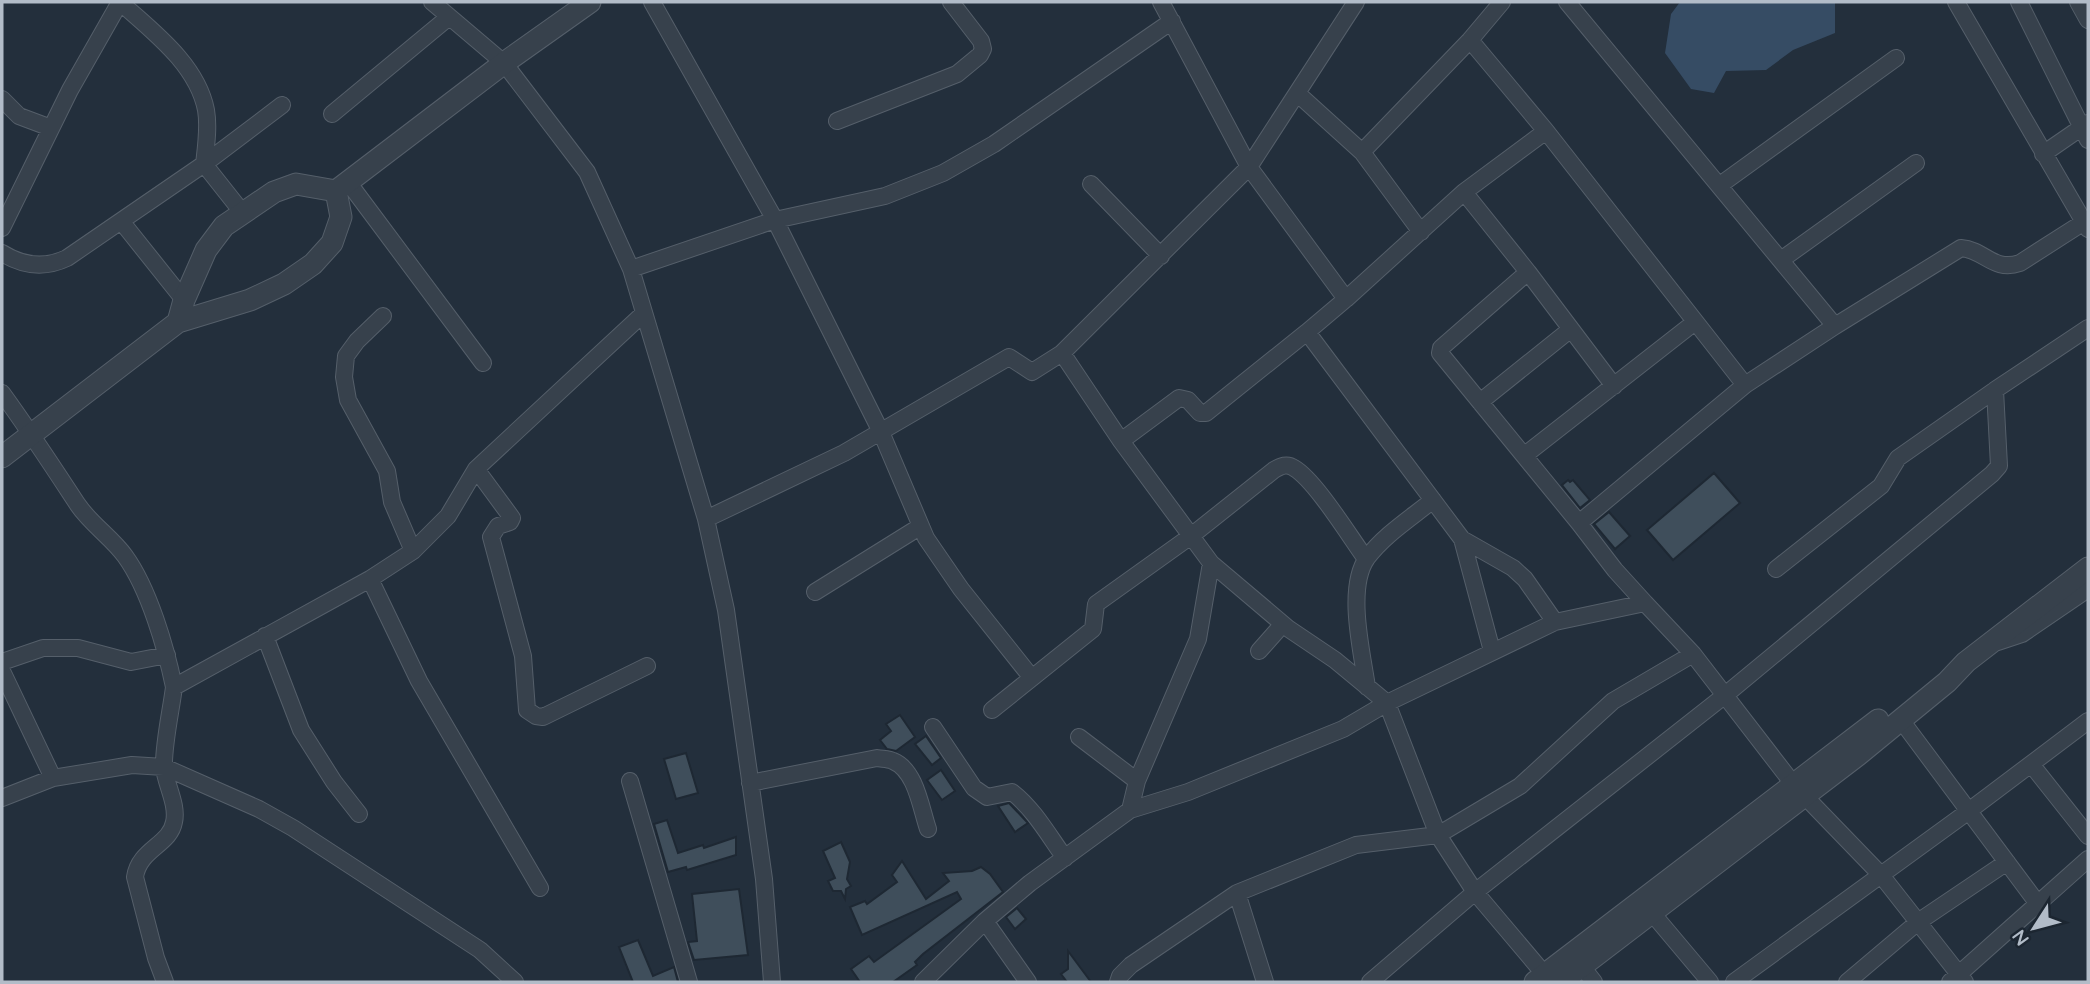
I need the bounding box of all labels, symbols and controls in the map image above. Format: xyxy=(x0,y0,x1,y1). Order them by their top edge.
north arrow xyxy=(1999,893,2069,963)
text: N xyxy=(2006,925,2034,951)

